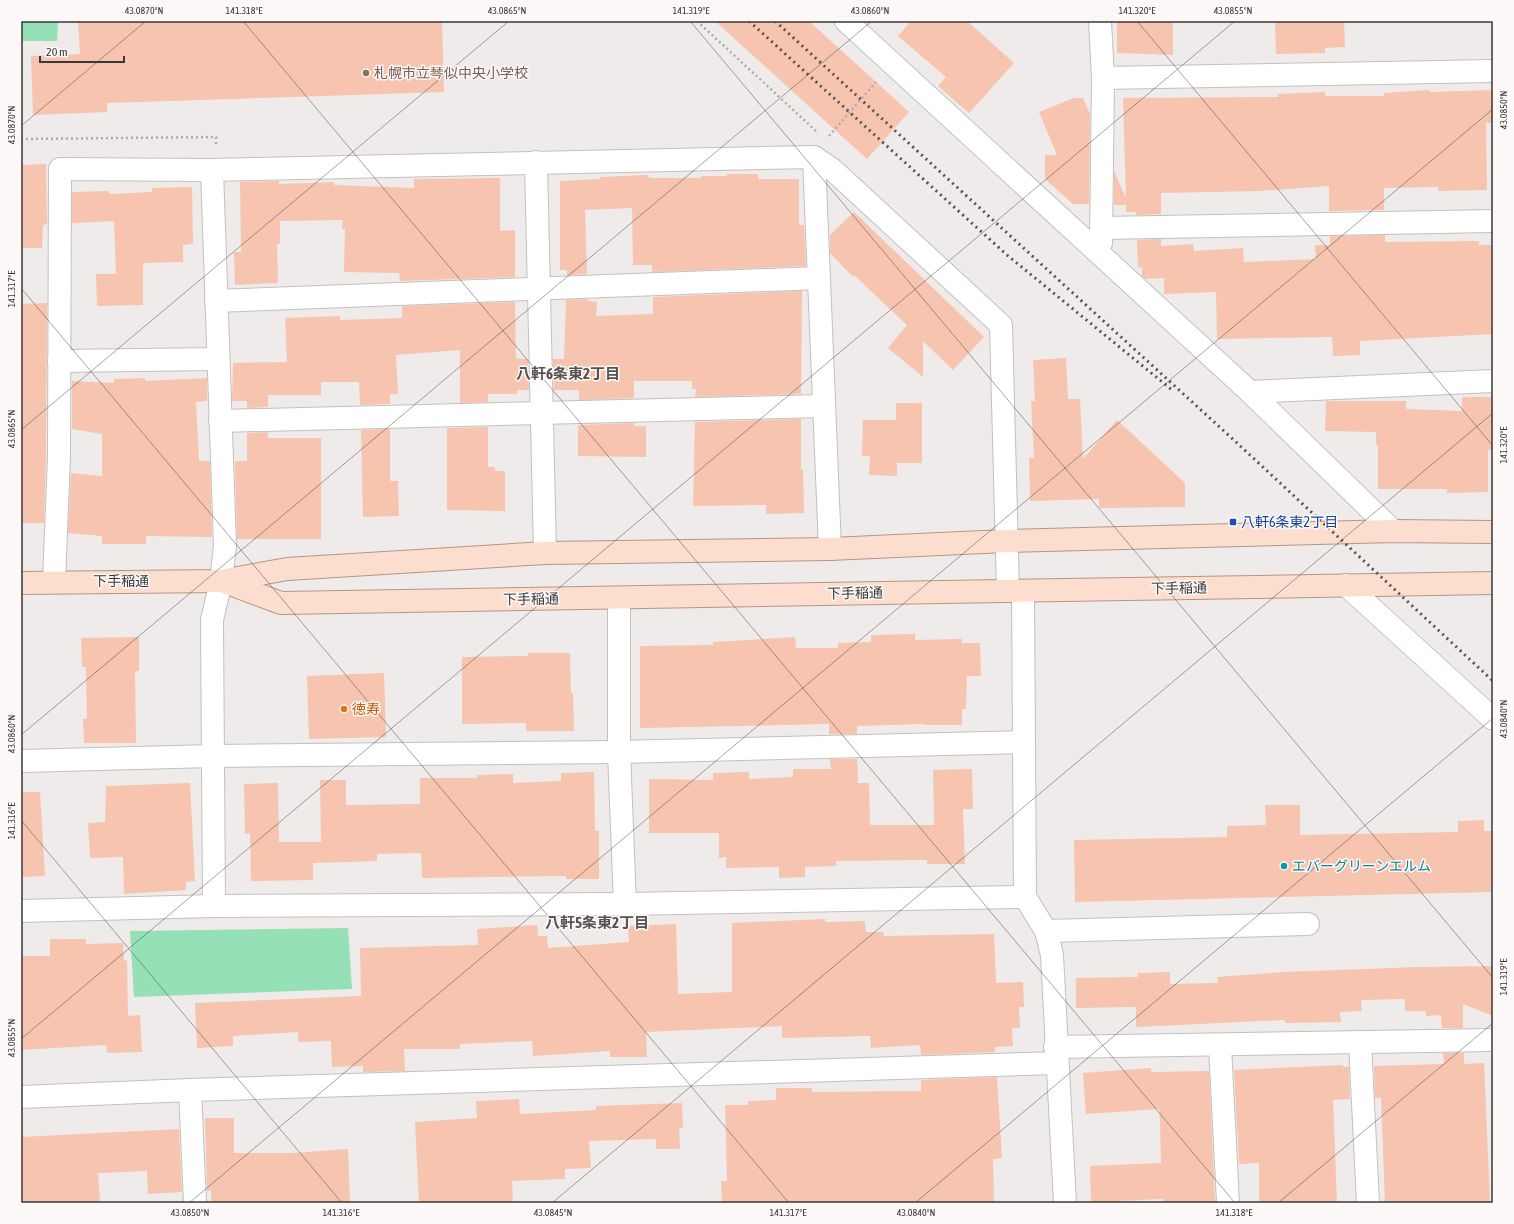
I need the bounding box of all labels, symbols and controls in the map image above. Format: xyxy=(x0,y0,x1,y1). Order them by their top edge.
text: 43.0870°N xyxy=(125,5,163,16)
text: 141.318°E xyxy=(226,5,263,16)
text: 43.0865°N xyxy=(488,5,526,16)
text: 141.319°E xyxy=(673,5,710,16)
text: 43.0860°N xyxy=(851,5,889,16)
text: 141.320°E xyxy=(1119,5,1156,16)
text: 43.0855°N xyxy=(1214,5,1252,16)
scale bar xyxy=(40,38,124,64)
text: 20 m xyxy=(46,45,68,59)
place label: 札幌市立琴似中央小学校 xyxy=(374,65,528,81)
marker: 札幌市立琴似中央小学校 xyxy=(361,68,371,78)
text: 43.0850°N xyxy=(1498,91,1509,129)
text: 43.0870°N xyxy=(6,106,17,144)
text: 141.317°E xyxy=(6,270,17,308)
district label: 八軒6条東2丁目 xyxy=(516,365,620,382)
text: 43.0865°N xyxy=(6,410,17,448)
text: 141.320°E xyxy=(1498,426,1509,464)
place label: 八軒6条東2丁目 xyxy=(1241,514,1338,530)
marker: 八軒6条東2丁目 xyxy=(1228,517,1238,527)
street label: 下手稲通 xyxy=(93,573,149,589)
street label: 下手稲通 xyxy=(1151,580,1207,596)
street label: 下手稲通 xyxy=(827,585,883,601)
street label: 下手稲通 xyxy=(503,591,559,607)
text: 43.0840°N xyxy=(1498,700,1509,738)
place label: 徳寿 xyxy=(352,701,380,717)
marker: 徳寿 xyxy=(339,704,349,714)
text: 43.0860°N xyxy=(6,715,17,753)
text: 141.316°E xyxy=(6,802,17,840)
place label: エバーグリーンエルム xyxy=(1292,858,1431,874)
marker: エバーグリーンエルム xyxy=(1279,861,1289,871)
district label: 八軒5条東2丁目 xyxy=(545,914,649,931)
text: 141.319°E xyxy=(1498,958,1509,996)
text: 43.0855°N xyxy=(6,1019,17,1057)
text: 43.0850°N xyxy=(171,1207,209,1218)
text: 141.316°E xyxy=(323,1207,360,1218)
text: 43.0845°N xyxy=(534,1207,572,1218)
text: 141.317°E xyxy=(770,1207,807,1218)
text: 43.0840°N xyxy=(897,1207,935,1218)
text: 141.318°E xyxy=(1216,1207,1253,1218)

